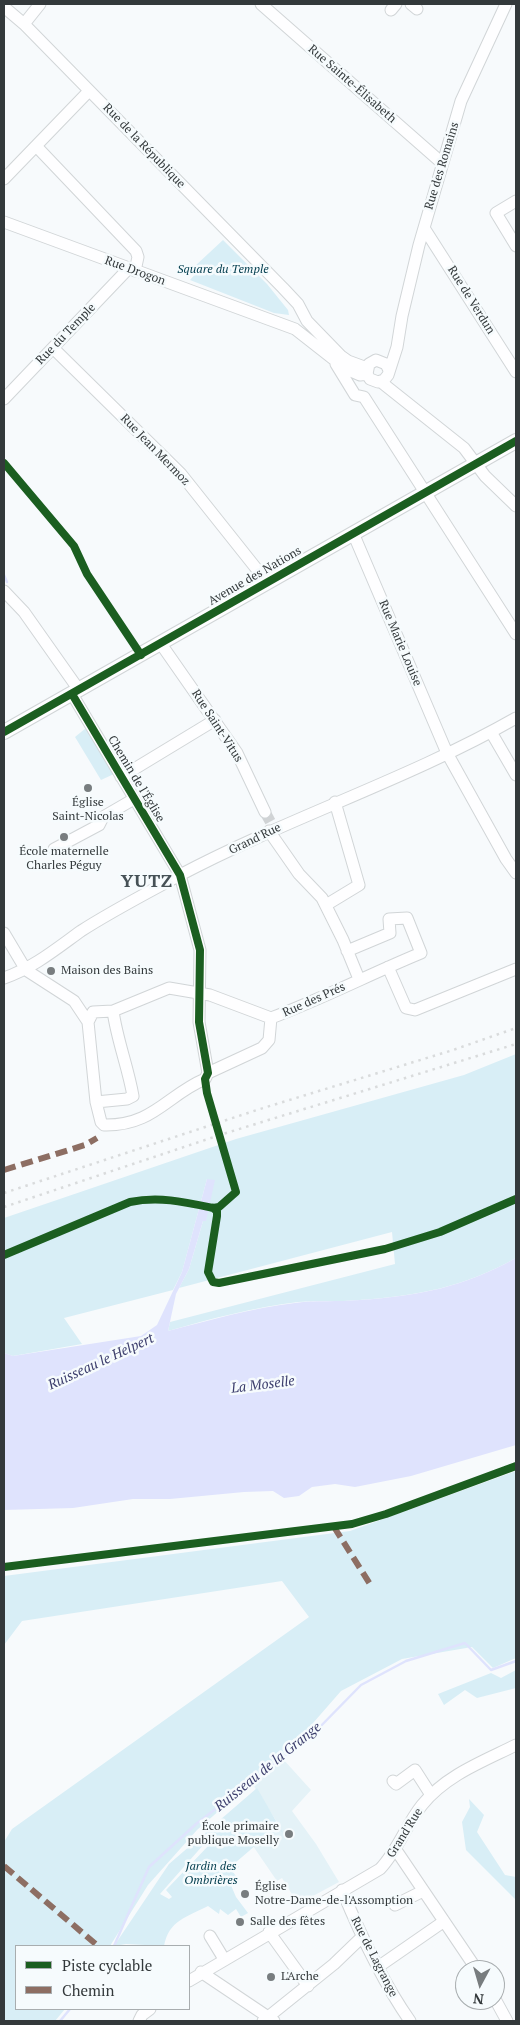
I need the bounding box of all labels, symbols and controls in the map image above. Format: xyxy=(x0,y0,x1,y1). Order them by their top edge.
street label: Rue Sainte-Élisabeth xyxy=(305,42,399,126)
street label: Rue de la République xyxy=(100,101,188,191)
street label: Rue des Romains xyxy=(422,121,462,211)
street label: Rue Drogon xyxy=(103,253,167,289)
park label: Square du Temple xyxy=(177,263,269,277)
street label: Rue de Verdun xyxy=(444,263,498,337)
street label: Rue du Temple xyxy=(33,300,99,368)
street label: Rue Jean Mermoz xyxy=(117,411,193,489)
street label: Avenue des Nations xyxy=(206,544,304,608)
street label: Rue Marie Louise xyxy=(375,598,425,688)
street label: Rue Saint-Vitus xyxy=(188,687,246,765)
street label: Chemin de l'Église xyxy=(104,733,168,825)
marker: Église Saint-Nicolas xyxy=(82,782,94,794)
place label: Église Saint-Nicolas xyxy=(52,796,124,824)
street label: Grand'Rue xyxy=(227,820,283,858)
marker: École maternelle Charles Péguy xyxy=(58,831,70,843)
place label: École maternelle Charles Péguy xyxy=(19,845,109,873)
district label: YUTZ xyxy=(120,871,174,893)
place label: Maison des Bains xyxy=(61,964,153,978)
marker: Maison des Bains xyxy=(45,965,57,977)
street label: Rue des Prés xyxy=(280,980,348,1020)
water label: Ruisseau le Helpert xyxy=(45,1330,157,1394)
water label: La Moselle xyxy=(230,1373,296,1397)
water label: Ruisseau de la Grange xyxy=(211,1719,325,1815)
street label: Grand'Rue xyxy=(384,1805,426,1861)
place label: École primaire publique Moselly xyxy=(188,1820,279,1848)
marker: École primaire publique Moselly xyxy=(283,1828,295,1840)
park label: Jardin des Ombrières xyxy=(184,1860,238,1888)
place label: Église Notre-Dame-de-l'Assomption xyxy=(255,1880,413,1908)
marker: Église Notre-Dame-de-l'Assomption xyxy=(239,1888,251,1900)
street label: Rue de Lagrange xyxy=(348,1914,400,2000)
place label: Salle des fêtes xyxy=(250,1915,325,1929)
marker: Salle des fêtes xyxy=(234,1916,246,1928)
legend xyxy=(15,1945,190,2010)
text: Piste cyclable xyxy=(62,1955,152,1975)
north arrow xyxy=(455,1960,505,2010)
place label: L'Arche xyxy=(281,1970,319,1984)
marker: L'Arche xyxy=(265,1971,277,1983)
text: Chemin xyxy=(62,1980,114,2000)
text: N xyxy=(472,1989,485,2009)

